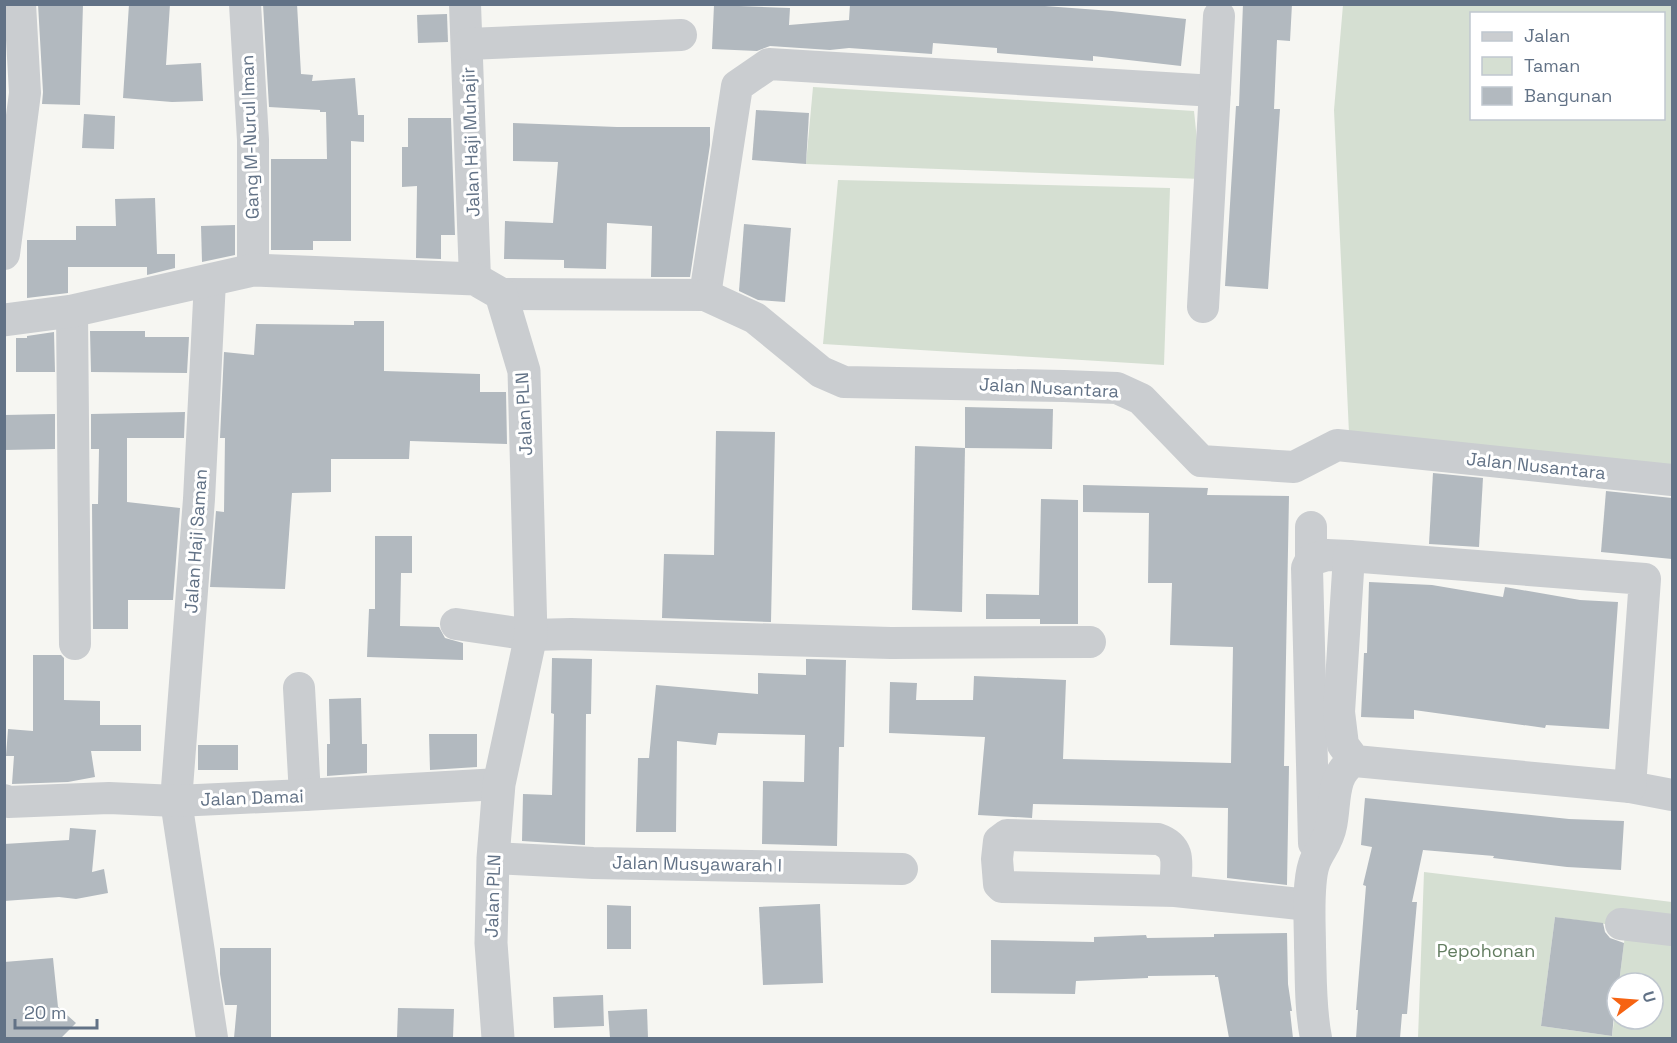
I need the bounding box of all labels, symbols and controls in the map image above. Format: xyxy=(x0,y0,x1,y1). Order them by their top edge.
legend xyxy=(1470,12,1665,120)
text: Jalan xyxy=(1524,24,1570,47)
text: Taman xyxy=(1524,54,1580,77)
street label: Gang M-Nurul Iman xyxy=(235,55,264,220)
street label: Jalan Haji Muhajir xyxy=(456,66,485,218)
text: Bangunan xyxy=(1524,84,1612,107)
street label: Jalan PLN xyxy=(510,372,537,456)
street label: Jalan Nusantara xyxy=(979,372,1120,403)
street label: Jalan Nusantara xyxy=(1465,447,1607,484)
street label: Jalan Haji Saman xyxy=(179,468,212,614)
street label: Jalan Damai xyxy=(200,784,304,811)
street label: Jalan Musyawarah I xyxy=(612,851,782,876)
street label: Jalan PLN xyxy=(480,854,505,938)
park label: Pepohonan xyxy=(1437,939,1535,962)
north arrow xyxy=(1605,971,1665,1031)
text: U xyxy=(1637,989,1661,1005)
scale bar xyxy=(15,992,98,1030)
text: 20 m xyxy=(24,1001,67,1024)

